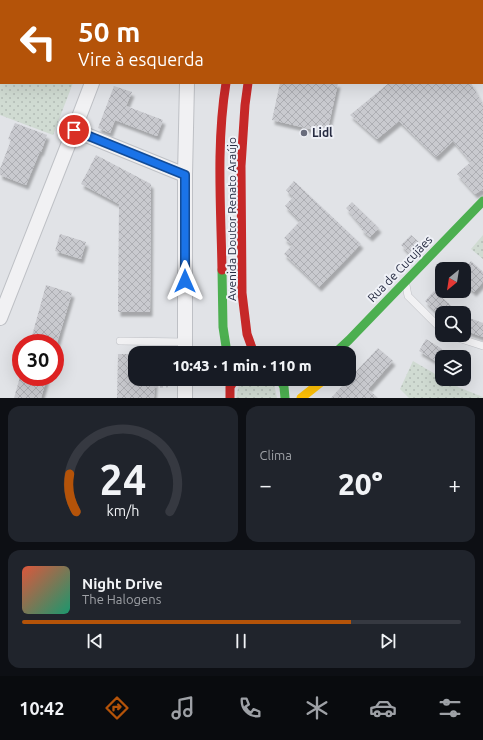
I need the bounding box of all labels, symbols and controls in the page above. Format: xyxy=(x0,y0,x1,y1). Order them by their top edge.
icon: left xyxy=(12,16,64,68)
text: 50 m xyxy=(78,16,140,47)
text: Vire à esquerda xyxy=(78,49,204,69)
pin xyxy=(57,113,91,147)
icon: arrive xyxy=(63,119,85,141)
place label: Lidl xyxy=(312,126,333,139)
marker: Lidl xyxy=(299,128,309,138)
street label: Avenida Doutor Renato Araújo xyxy=(225,137,238,301)
street label: Rua de Cucujães xyxy=(365,233,435,304)
position arrow xyxy=(164,260,206,302)
north arrow xyxy=(435,262,471,298)
map controls xyxy=(435,262,471,386)
button: search xyxy=(435,306,471,342)
speed limit sign: 30 xyxy=(12,334,64,386)
button: layers xyxy=(435,350,471,386)
text: 10:43 · 1 min · 110 m xyxy=(172,357,312,374)
text: Clima xyxy=(260,448,292,462)
text: 24 xyxy=(99,456,146,503)
text: 20° xyxy=(338,467,383,501)
text: − xyxy=(260,472,272,497)
text: + xyxy=(449,472,461,497)
text: km/h xyxy=(106,503,139,519)
text: Night Drive xyxy=(82,575,163,592)
text: The Halogens xyxy=(82,592,161,606)
icon: previous xyxy=(84,630,106,652)
icon: pause xyxy=(230,630,252,652)
icon: next xyxy=(377,630,399,652)
icon: directions xyxy=(103,694,131,722)
icon: music xyxy=(169,694,197,722)
icon: phone xyxy=(236,694,264,722)
icon: climate xyxy=(303,694,331,722)
icon: car xyxy=(369,694,397,722)
icon: filters xyxy=(436,694,464,722)
text: 10:42 xyxy=(19,698,64,718)

